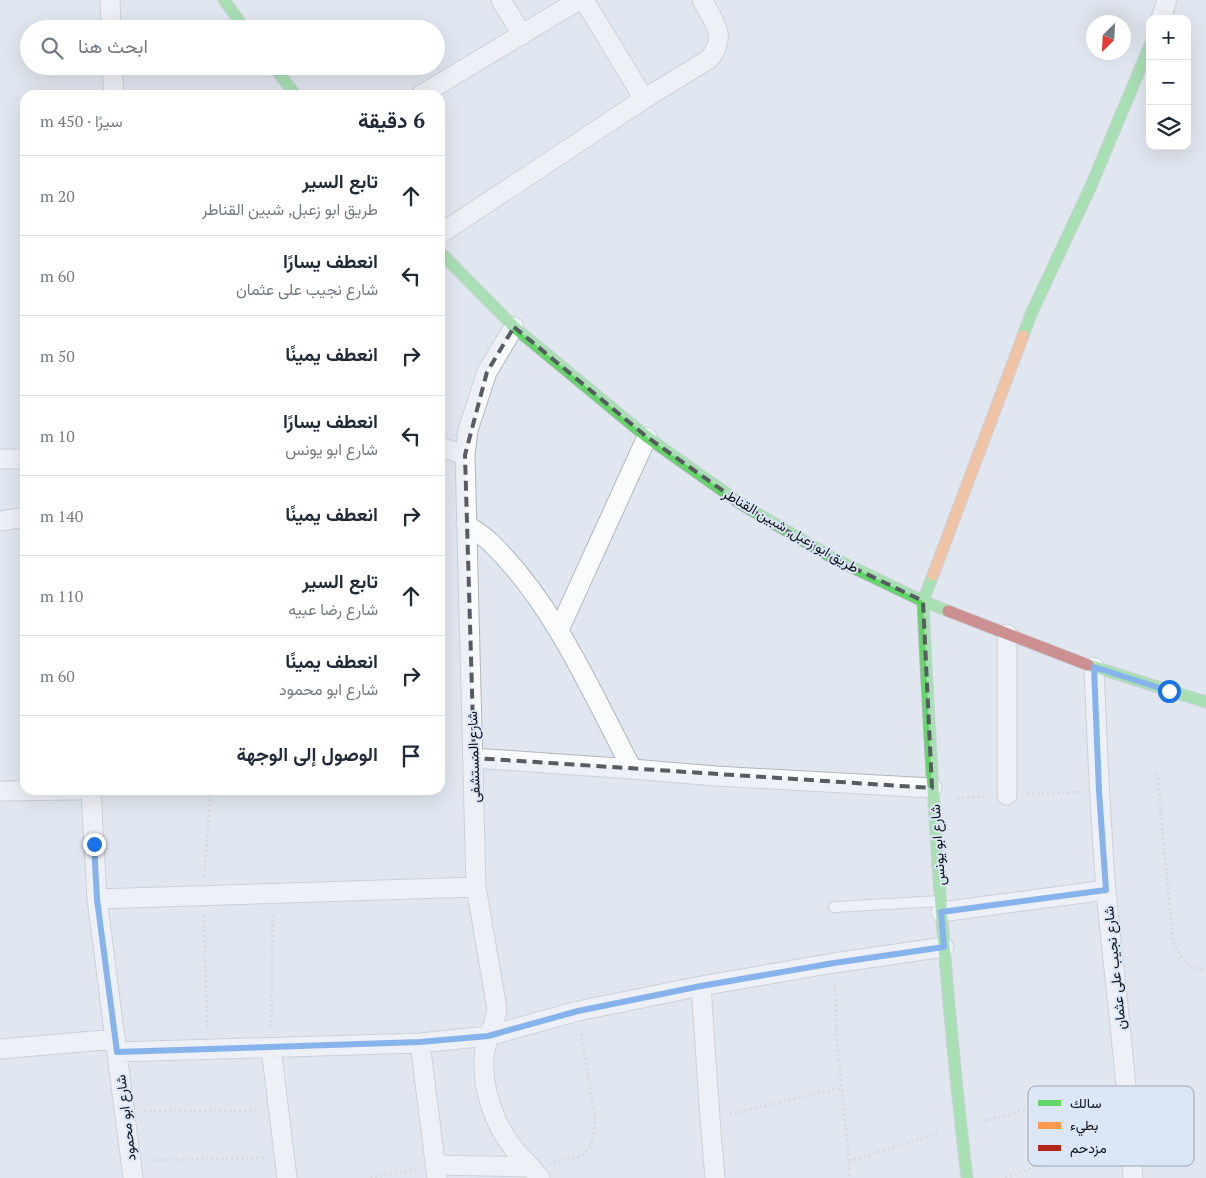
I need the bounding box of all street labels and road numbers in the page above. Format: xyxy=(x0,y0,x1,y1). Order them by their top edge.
street label: طريق ابو زعبل, شبين القناطر xyxy=(719,483,863,577)
street label: شارع المستشفى xyxy=(462,711,486,803)
street label: شارع ابو يونس xyxy=(925,804,951,886)
street label: شارع نجيب على عثمان xyxy=(1098,905,1132,1031)
street label: شارع ابو محمود xyxy=(110,1074,142,1162)

